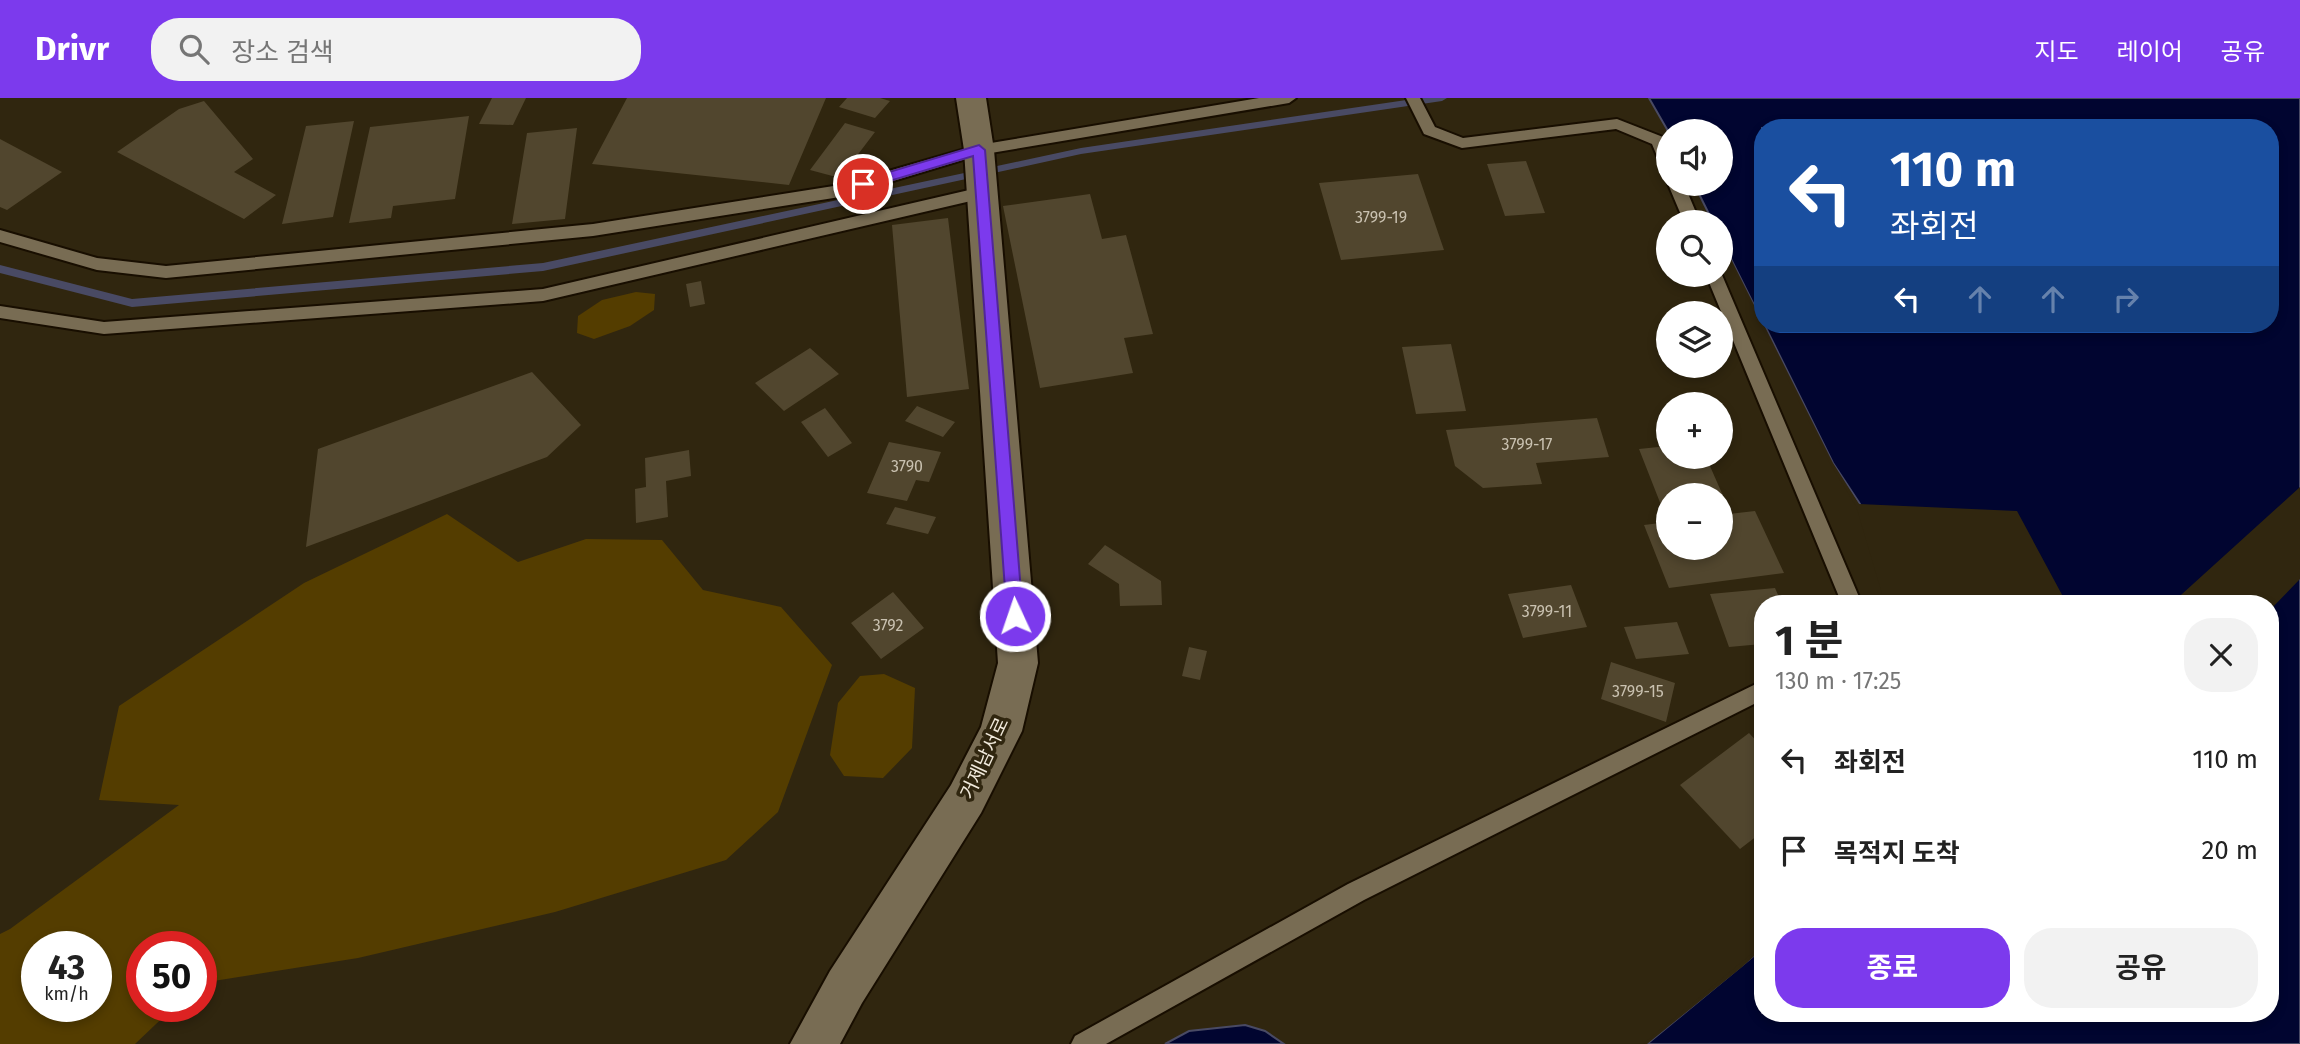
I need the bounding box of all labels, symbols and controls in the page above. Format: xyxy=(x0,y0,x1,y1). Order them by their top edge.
search box xyxy=(151,18,641,81)
text: Drivr xyxy=(35,29,109,69)
icon: search xyxy=(175,30,213,68)
text: 장소 검색 xyxy=(231,37,334,68)
text: 지도 xyxy=(2034,38,2079,66)
text: 레이어 xyxy=(2117,38,2183,66)
text: 공유 xyxy=(2221,38,2265,66)
map controls xyxy=(1656,119,1733,560)
button: sound xyxy=(1656,119,1733,196)
text: 110 m xyxy=(1890,140,2016,199)
icon: left xyxy=(1775,147,1866,238)
pin xyxy=(833,154,893,214)
icon: arrive xyxy=(844,165,882,203)
text: 좌회전 xyxy=(1890,207,1978,245)
house number: 3799-19 xyxy=(1355,208,1407,227)
button: search xyxy=(1656,210,1733,287)
icon: left xyxy=(1888,280,1926,318)
icon: ahead xyxy=(1961,280,1999,318)
icon: ahead xyxy=(2034,280,2072,318)
icon: right xyxy=(2107,280,2145,318)
button: layers xyxy=(1656,301,1733,378)
button: + xyxy=(1656,392,1733,469)
house number: 3799-17 xyxy=(1502,435,1552,454)
house number: 3790 xyxy=(891,457,923,476)
button: − xyxy=(1656,483,1733,560)
position arrow xyxy=(978,579,1052,653)
house number: 3799-11 xyxy=(1522,602,1572,621)
house number: 3792 xyxy=(873,616,903,635)
text: 1 분 xyxy=(1775,616,1843,666)
button: close xyxy=(2184,618,2258,692)
text: 130 m · 17:25 xyxy=(1775,667,1901,695)
house number: 3799-15 xyxy=(1612,682,1664,701)
street label: 거제남서로 xyxy=(956,714,1013,803)
icon: left xyxy=(1775,741,1813,779)
text: 110 m xyxy=(2192,744,2258,775)
text: 좌회전 xyxy=(1834,747,1906,778)
icon: arrive xyxy=(1775,832,1813,870)
text: 20 m xyxy=(2201,835,2258,866)
text: 목적지 도착 xyxy=(1834,838,1960,869)
button: 종료 xyxy=(1775,928,2010,1008)
button: 공유 xyxy=(2024,928,2258,1008)
speed limit sign: 50 xyxy=(126,931,217,1022)
text: 43 xyxy=(48,946,85,988)
text: km/h xyxy=(44,983,89,1005)

